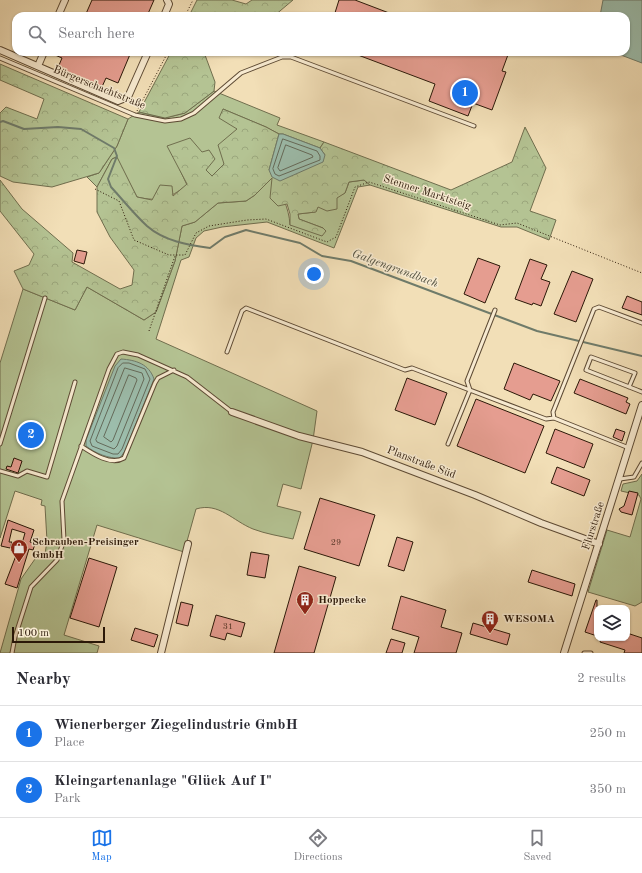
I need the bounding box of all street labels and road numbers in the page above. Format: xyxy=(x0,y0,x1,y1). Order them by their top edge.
street label: Bürgerschachtstraße xyxy=(51,64,147,112)
street label: Stenner Marktsteig xyxy=(382,174,472,212)
street label: Planstraße Süd xyxy=(385,445,457,481)
street label: Flurstraße xyxy=(581,500,607,552)

